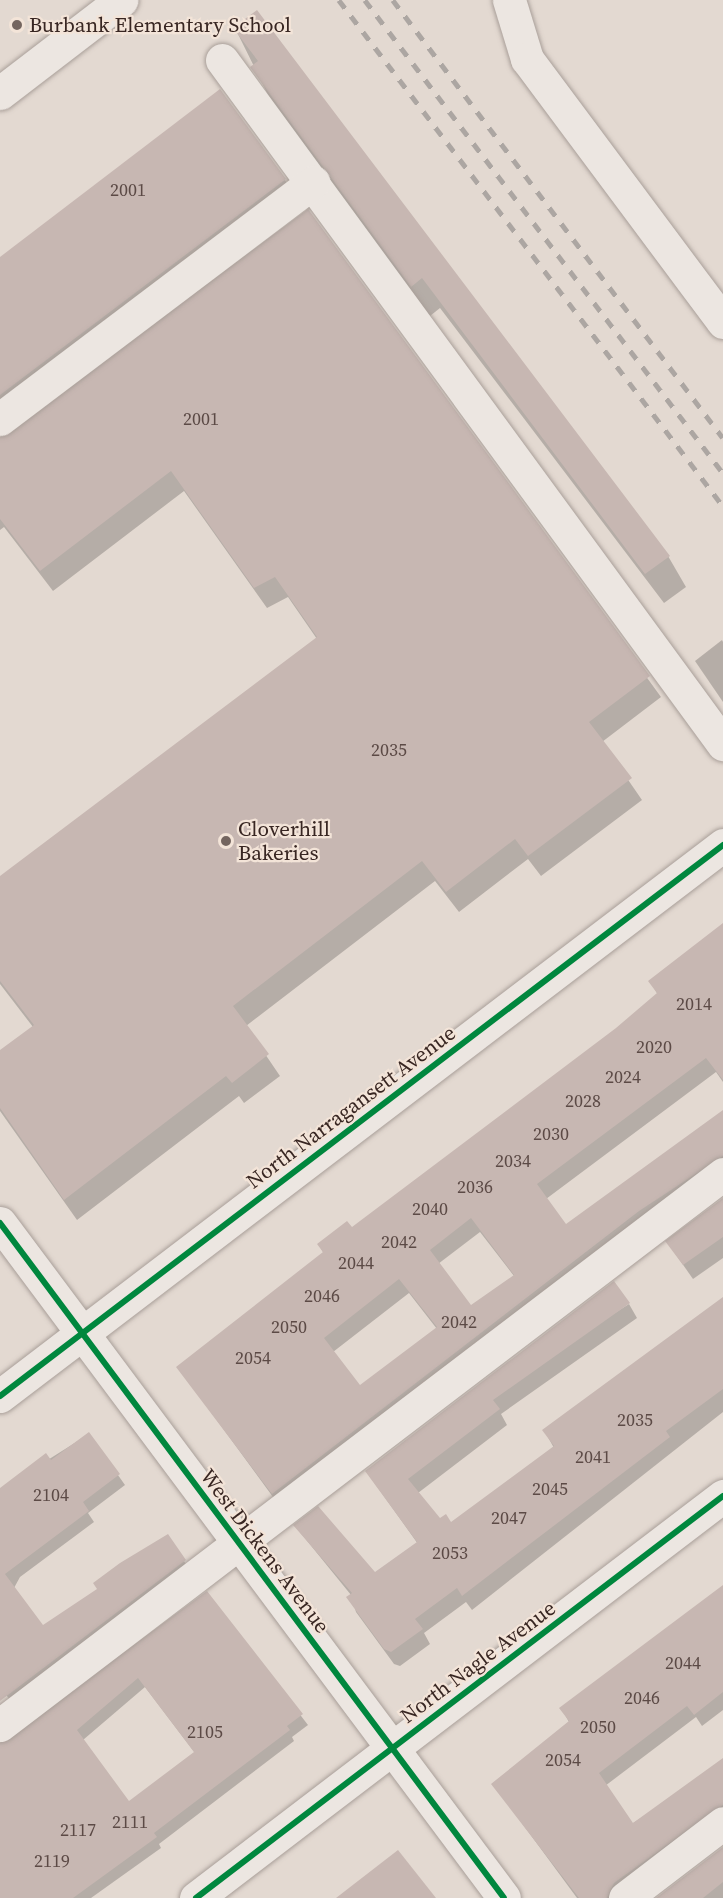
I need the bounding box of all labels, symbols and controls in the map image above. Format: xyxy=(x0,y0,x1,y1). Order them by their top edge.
place label: Burbank Elementary School xyxy=(29,12,291,38)
marker: Burbank Elementary School xyxy=(10,18,24,32)
house number: 2001 xyxy=(110,179,146,201)
house number: 2001 xyxy=(183,408,219,430)
house number: 2035 xyxy=(371,739,407,761)
place label: Cloverhill Bakeries xyxy=(238,816,330,866)
marker: Cloverhill Bakeries xyxy=(219,834,233,848)
house number: 2014 xyxy=(676,993,712,1015)
street label: North Narragansett Avenue xyxy=(241,1020,461,1194)
house number: 2020 xyxy=(636,1036,672,1058)
house number: 2024 xyxy=(605,1066,641,1088)
house number: 2028 xyxy=(565,1090,601,1112)
house number: 2030 xyxy=(533,1123,569,1145)
house number: 2034 xyxy=(495,1150,531,1172)
house number: 2036 xyxy=(457,1176,493,1198)
house number: 2040 xyxy=(412,1198,448,1220)
house number: 2042 xyxy=(381,1231,417,1253)
house number: 2044 xyxy=(338,1252,374,1274)
house number: 2046 xyxy=(304,1285,340,1307)
house number: 2042 xyxy=(441,1311,477,1333)
house number: 2050 xyxy=(271,1316,307,1338)
house number: 2054 xyxy=(235,1347,271,1369)
house number: 2035 xyxy=(617,1409,653,1431)
house number: 2041 xyxy=(575,1446,611,1468)
street label: West Dickens Avenue xyxy=(195,1464,335,1638)
house number: 2045 xyxy=(532,1478,568,1500)
house number: 2104 xyxy=(33,1484,69,1506)
house number: 2047 xyxy=(491,1507,527,1529)
house number: 2053 xyxy=(432,1542,468,1564)
street label: North Nagle Avenue xyxy=(396,1596,560,1728)
house number: 2044 xyxy=(665,1652,701,1674)
house number: 2046 xyxy=(624,1687,660,1709)
house number: 2050 xyxy=(580,1716,616,1738)
house number: 2105 xyxy=(187,1721,223,1743)
house number: 2054 xyxy=(545,1749,581,1771)
house number: 2111 xyxy=(112,1811,148,1833)
house number: 2117 xyxy=(60,1819,96,1841)
house number: 2119 xyxy=(34,1850,70,1872)

